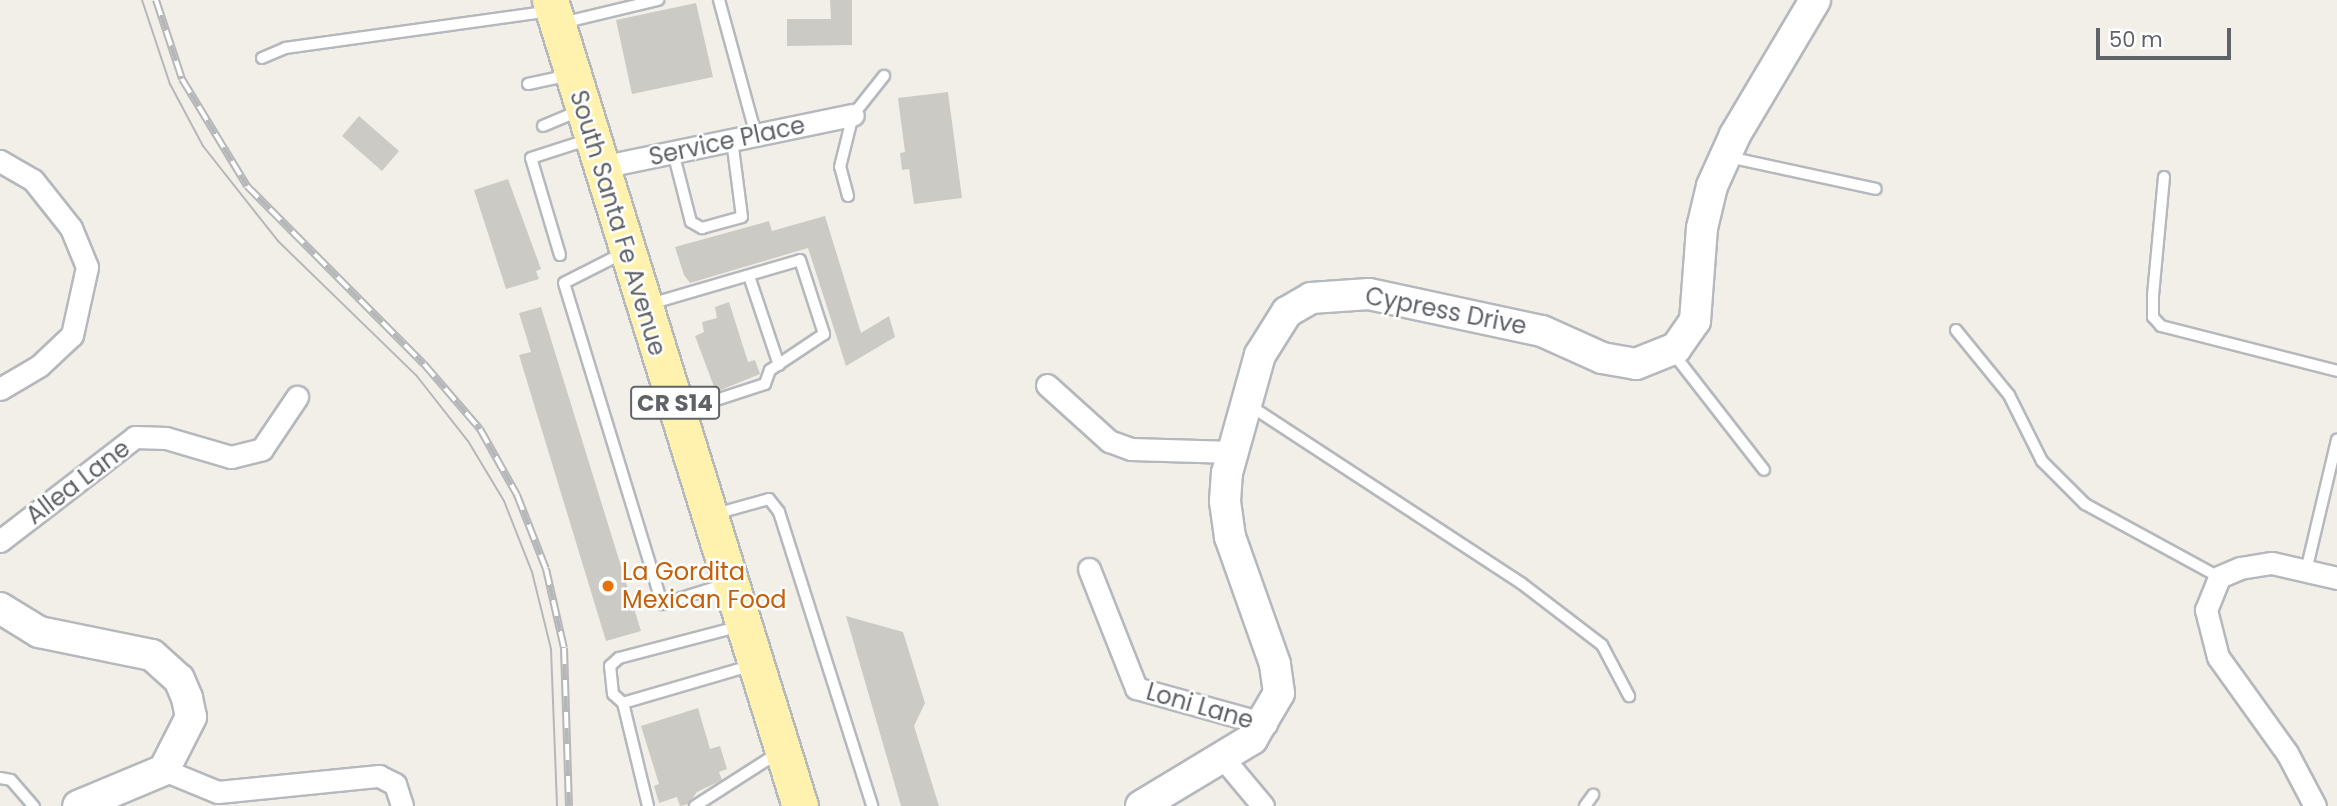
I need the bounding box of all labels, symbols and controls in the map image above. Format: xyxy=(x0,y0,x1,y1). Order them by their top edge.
scale bar xyxy=(2099,14,2234,58)
text: 50 m xyxy=(2109,25,2163,54)
street label: South Santa Fe Avenue xyxy=(564,87,672,359)
street label: Service Place xyxy=(646,110,808,172)
street label: Cypress Drive xyxy=(1363,281,1529,341)
road number: CR S14 xyxy=(630,384,720,422)
street label: Allea Lane xyxy=(20,434,136,530)
place label: La Gordita Mexican Food xyxy=(622,558,787,614)
marker: La Gordita Mexican Food xyxy=(600,578,616,594)
street label: Loni Lane xyxy=(1143,677,1257,735)

